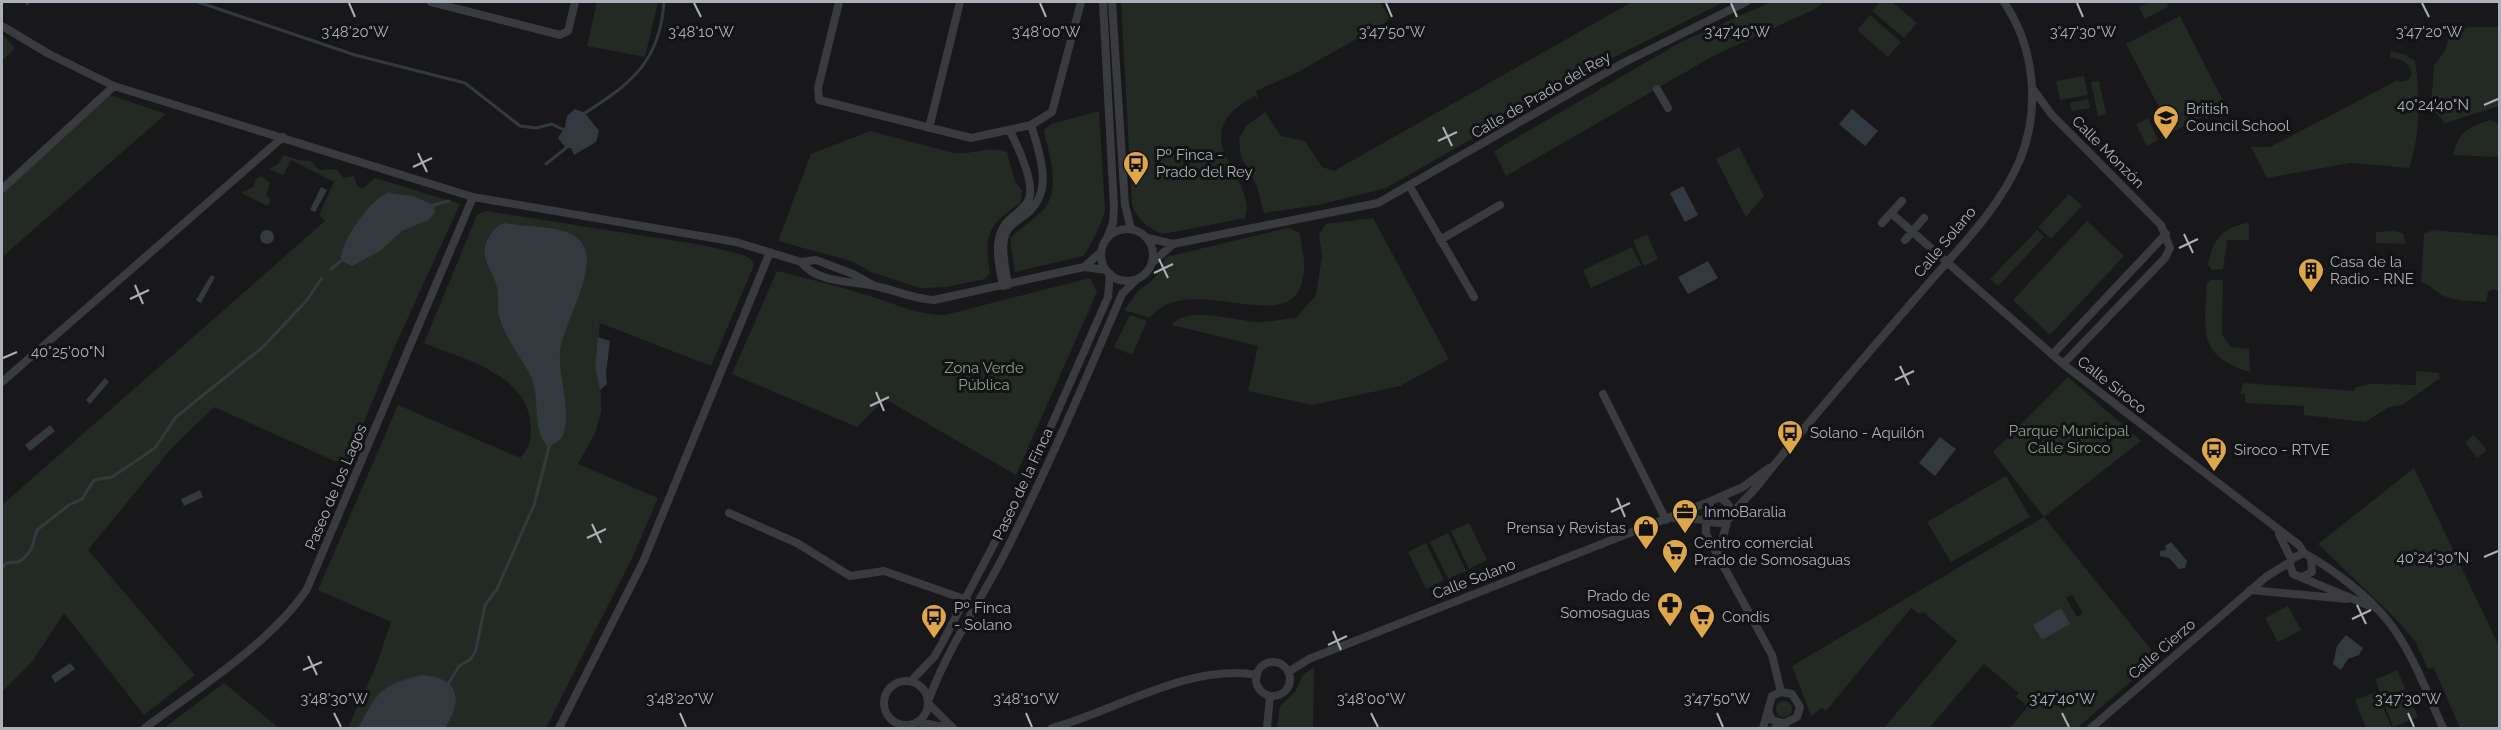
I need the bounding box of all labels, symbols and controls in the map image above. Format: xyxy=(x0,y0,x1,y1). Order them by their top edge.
text: 3°48'20"W xyxy=(321,23,389,41)
text: 3°48'10"W xyxy=(668,23,734,41)
text: 3°48'00"W xyxy=(1012,23,1081,41)
text: 3°47'50"W xyxy=(1359,23,1426,41)
text: 3°47'40"W xyxy=(1704,23,1770,41)
text: 3°47'30"W xyxy=(2050,23,2117,41)
text: 3°47'20"W xyxy=(2396,23,2463,41)
street label: Calle de Prado del Rey xyxy=(1468,48,1614,142)
text: 40°24'40"N xyxy=(2397,96,2469,114)
place label: British Council School xyxy=(2186,100,2291,135)
school or university icon: British Council School xyxy=(2151,103,2181,141)
street label: Calle Monzón xyxy=(2068,112,2148,192)
place label: Pº Finca - Prado del Rey xyxy=(1156,146,1253,181)
bus stop icon: Pº Finca - Prado del Rey xyxy=(1121,149,1151,187)
street label: Calle Solano xyxy=(1910,203,1980,281)
place label: Casa de la Radio - RNE xyxy=(2330,253,2414,288)
building icon: Casa de la Radio - RNE xyxy=(2296,256,2326,294)
text: 40°25'00"N xyxy=(31,343,105,361)
street label: Calle Siroco xyxy=(2074,352,2150,418)
park label: Zona Verde Pública xyxy=(944,359,1024,394)
bus stop icon: Solano - Aquilón xyxy=(1775,418,1805,456)
street label: Paseo de los Lagos xyxy=(301,422,371,552)
park label: Parque Municipal Calle Siroco xyxy=(2009,422,2130,457)
place label: Solano - Aquilón xyxy=(1810,424,1925,442)
street label: Paseo de la Finca xyxy=(989,425,1057,543)
bus stop icon: Siroco - RTVE xyxy=(2199,435,2229,473)
place label: Siroco - RTVE xyxy=(2234,441,2330,459)
office icon: InmoBaralia xyxy=(1670,497,1700,535)
place label: InmoBaralia xyxy=(1704,503,1786,521)
shop icon: Prensa y Revistas xyxy=(1631,513,1661,551)
place label: Prensa y Revistas xyxy=(1507,519,1626,537)
place label: Centro comercial Prado de Somosaguas xyxy=(1694,534,1851,569)
supermarket icon: Centro comercial Prado de Somosaguas xyxy=(1660,537,1690,575)
text: 40°24'30"N xyxy=(2397,549,2469,567)
street label: Calle Solano xyxy=(1430,555,1518,603)
place label: Prado de Somosaguas xyxy=(1560,587,1650,622)
pharmacy icon: Prado de Somosaguas xyxy=(1655,590,1685,628)
place label: Pº Finca - Solano xyxy=(954,599,1012,634)
bus stop icon: Pº Finca - Solano xyxy=(919,602,949,640)
supermarket icon: Condis xyxy=(1687,602,1717,640)
place label: Condis xyxy=(1722,608,1770,626)
street label: Calle Cierzo xyxy=(2125,615,2199,683)
text: 3°48'30"W xyxy=(300,690,368,708)
text: 3°48'20"W xyxy=(646,690,714,708)
text: 3°48'10"W xyxy=(993,690,1059,708)
text: 3°48'00"W xyxy=(1337,690,1406,708)
text: 3°47'50"W xyxy=(1684,690,1751,708)
text: 3°47'40"W xyxy=(2029,690,2095,708)
text: 3°47'30"W xyxy=(2375,690,2442,708)

